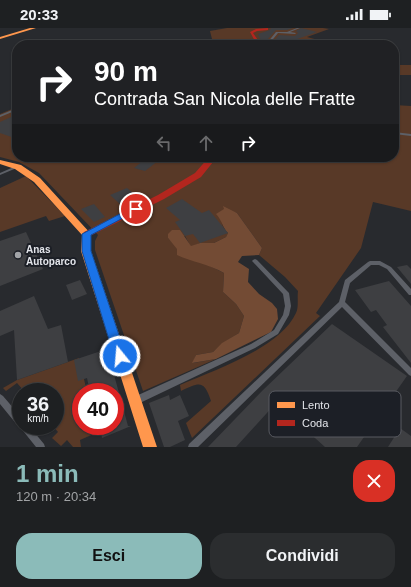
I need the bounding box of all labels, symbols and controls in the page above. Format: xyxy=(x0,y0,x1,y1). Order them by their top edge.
text: 20:33 xyxy=(20,6,58,23)
icon: right xyxy=(28,56,80,108)
text: 90 m xyxy=(94,56,158,87)
text: Contrada San Nicola delle Fratte xyxy=(94,89,355,109)
icon: left xyxy=(153,132,175,154)
icon: ahead xyxy=(195,132,217,154)
icon: right xyxy=(237,132,259,154)
pin xyxy=(119,192,153,226)
icon: arrive xyxy=(125,198,147,220)
place label: Anas Autoparco xyxy=(26,244,76,267)
marker: Anas Autoparco xyxy=(13,250,23,260)
position arrow xyxy=(99,335,141,377)
speed limit sign: 40 xyxy=(72,383,124,435)
legend xyxy=(269,391,401,437)
text: 36 xyxy=(27,393,49,415)
text: Lento xyxy=(302,399,330,411)
text: km/h xyxy=(27,413,49,424)
text: Coda xyxy=(302,417,329,429)
text: 1 min xyxy=(16,460,79,487)
button: close xyxy=(353,460,395,502)
text: 120 m · 20:34 xyxy=(16,489,96,504)
button: Esci xyxy=(16,533,202,579)
button: Condividi xyxy=(210,533,395,579)

